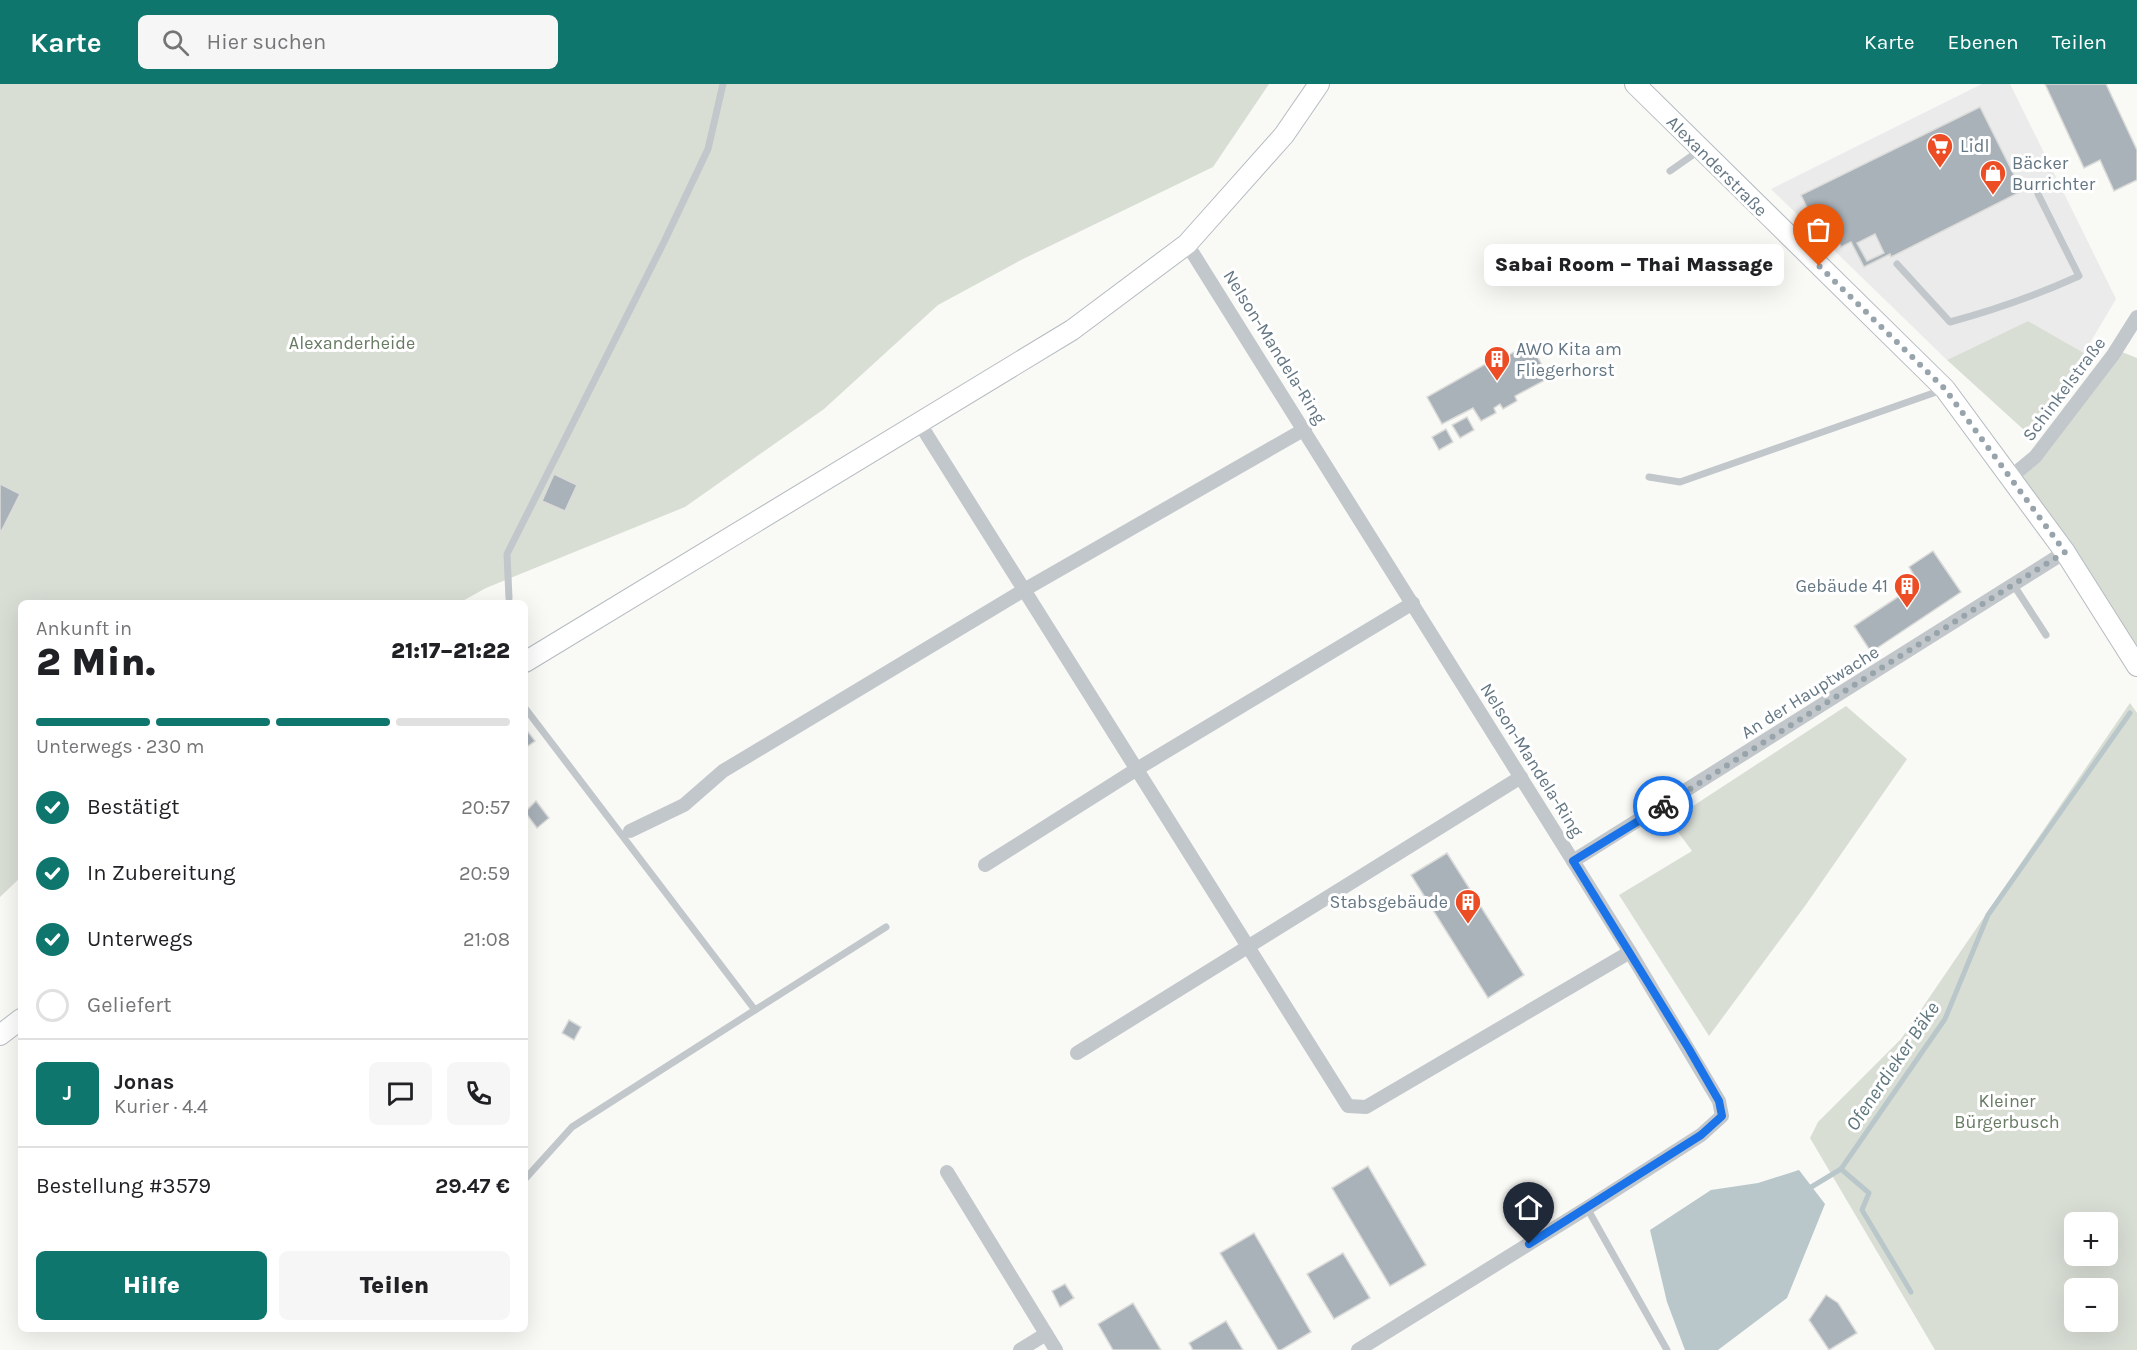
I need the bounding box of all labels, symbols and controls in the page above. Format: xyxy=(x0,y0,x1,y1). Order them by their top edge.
search box xyxy=(138,15,558,69)
text: Karte xyxy=(30,26,102,59)
icon: search xyxy=(159,26,192,59)
text: Hier suchen xyxy=(207,29,326,55)
text: Karte xyxy=(1864,30,1915,54)
text: Ebenen xyxy=(1948,30,2019,54)
text: Teilen xyxy=(2052,30,2107,54)
street label: Alexanderstraße xyxy=(1662,111,1772,221)
supermarket icon: Lidl xyxy=(1925,131,1955,169)
place label: Lidl xyxy=(1960,135,1989,157)
place label: Bäcker Burrichter xyxy=(2012,152,2096,195)
shop icon: Bäcker Burrichter xyxy=(1978,158,2008,196)
pin xyxy=(1793,204,1844,266)
icon: bag xyxy=(1802,213,1835,246)
callout: Sabai Room – Thai Massage xyxy=(1483,245,1783,287)
text: Sabai Room – Thai Massage xyxy=(1495,253,1773,276)
street label: Nelson-Mandela-Ring xyxy=(1219,266,1331,428)
park label: Alexanderheide xyxy=(289,332,415,354)
street label: Schinkelstraße xyxy=(2018,333,2110,445)
place label: AWO Kita am Fliegerhorst xyxy=(1516,338,1622,381)
building icon: AWO Kita am Fliegerhorst xyxy=(1482,344,1512,382)
building icon: Gebäude 41 xyxy=(1892,571,1922,609)
place label: Gebäude 41 xyxy=(1796,575,1888,597)
text: Ankunft in xyxy=(36,617,132,640)
text: 21:17–21:22 xyxy=(391,638,510,664)
text: 2 Min. xyxy=(36,639,155,685)
street label: An der Hauptwache xyxy=(1737,641,1883,743)
street label: Nelson-Mandela-Ring xyxy=(1476,679,1588,841)
text: Unterwegs · 230 m xyxy=(36,735,205,758)
courier xyxy=(1633,776,1693,836)
icon: bike xyxy=(1647,790,1680,823)
icon: check xyxy=(36,791,69,824)
text: Bestätigt xyxy=(87,794,179,820)
text: 20:57 xyxy=(461,796,510,819)
icon: check xyxy=(36,857,69,890)
text: In Zubereitung xyxy=(87,860,235,886)
text: 20:59 xyxy=(459,862,510,885)
building icon: Stabsgebäude xyxy=(1453,887,1483,925)
place label: Stabsgebäude xyxy=(1330,891,1448,913)
icon: check xyxy=(36,923,69,956)
text: Unterwegs xyxy=(87,926,193,952)
text: 21:08 xyxy=(463,928,510,951)
text: Geliefert xyxy=(87,992,172,1018)
water label: Ofenerdieker Bäke xyxy=(1841,997,1944,1135)
button: chat xyxy=(369,1062,432,1125)
button: phone xyxy=(447,1062,510,1125)
text: Jonas xyxy=(114,1069,174,1095)
text: J xyxy=(63,1080,72,1106)
park label: Kleiner Bürgerbusch xyxy=(1954,1090,2060,1133)
text: Kurier · 4.4 xyxy=(114,1095,208,1118)
text: Bestellung #3579 xyxy=(36,1173,211,1199)
text: 29.47 € xyxy=(435,1173,510,1199)
pin xyxy=(1503,1182,1554,1244)
icon: home xyxy=(1512,1191,1545,1224)
map controls xyxy=(2064,1212,2118,1332)
button: + xyxy=(2064,1212,2118,1266)
button: Hilfe xyxy=(36,1251,267,1320)
button: Teilen xyxy=(279,1251,510,1320)
button: − xyxy=(2064,1278,2118,1332)

